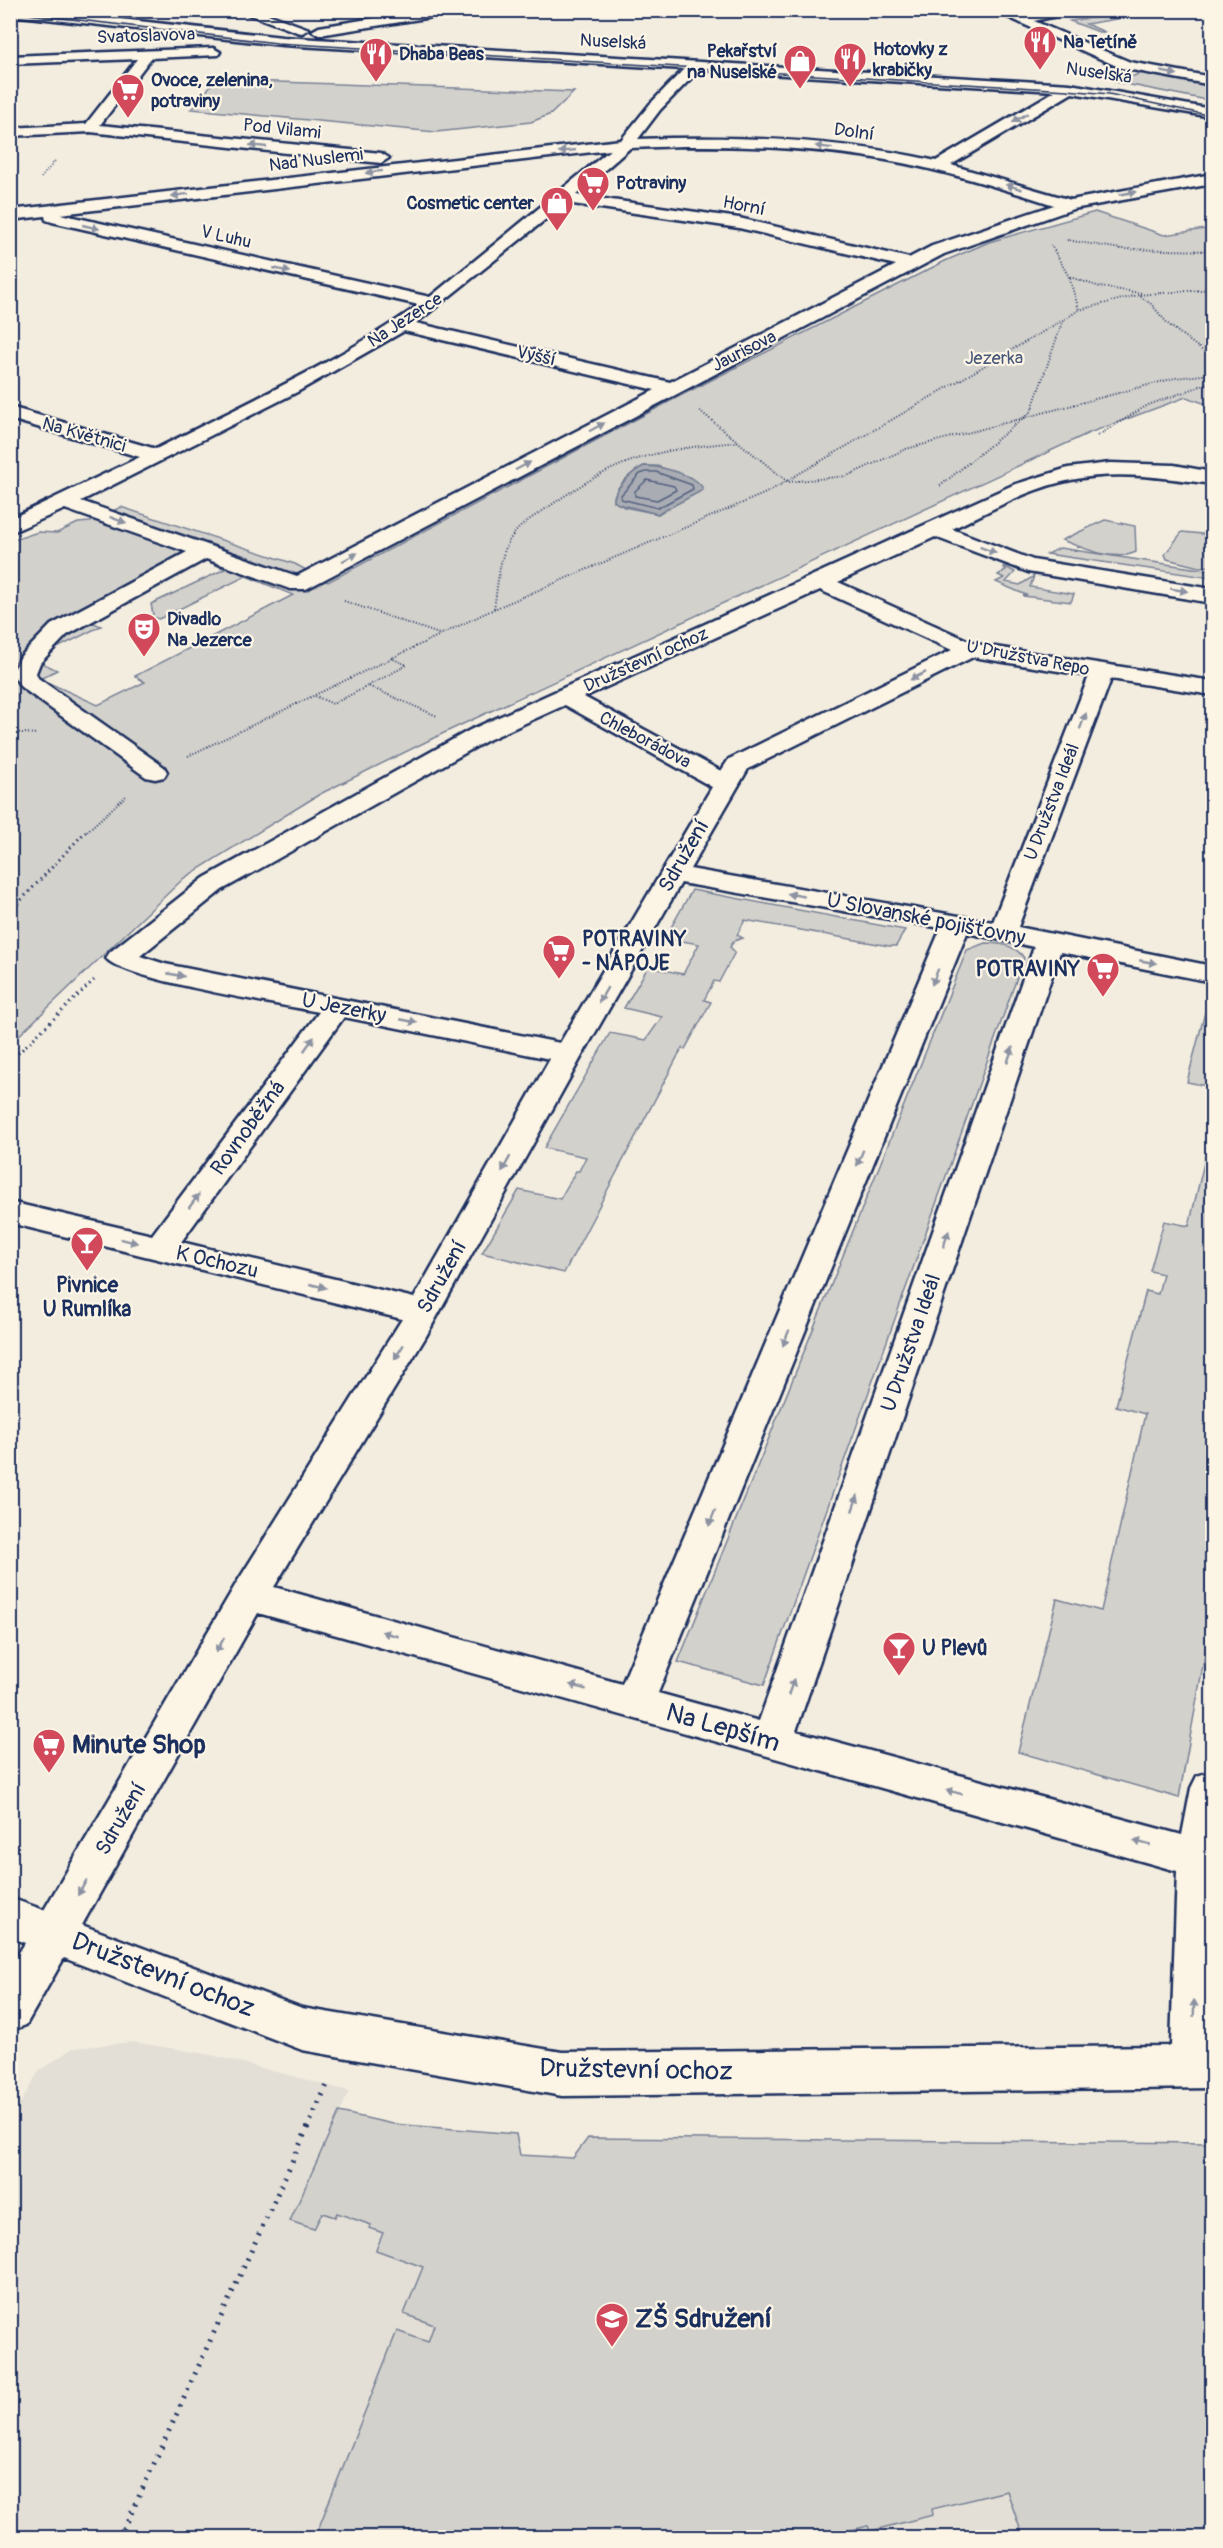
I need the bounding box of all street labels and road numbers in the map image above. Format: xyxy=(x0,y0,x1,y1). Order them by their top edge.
street label: Svatoslavova xyxy=(96,23,196,49)
street label: Nuselská xyxy=(579,29,647,55)
street label: Nuselská xyxy=(1065,57,1133,89)
street label: Pod Vilami xyxy=(242,113,322,145)
street label: Dolní xyxy=(832,118,876,146)
street label: Nad Nuslemi xyxy=(268,143,364,177)
street label: Horní xyxy=(721,191,767,221)
street label: V Luhu xyxy=(198,220,254,254)
street label: Na Jezerce xyxy=(363,287,447,353)
street label: Jaurisova xyxy=(708,325,780,377)
street label: Vyšší xyxy=(514,340,558,372)
street label: Na Květnici xyxy=(39,412,129,458)
street label: Družstevní ochoz xyxy=(580,622,712,698)
street label: U Družstva Repo xyxy=(964,635,1092,681)
street label: Chleborádova xyxy=(595,706,695,774)
street label: U Družstva Ideál xyxy=(1019,740,1085,864)
street label: Sdružení xyxy=(653,815,716,897)
street label: U Slovanské pojišťovny xyxy=(824,887,1028,952)
street label: U Jezerky xyxy=(300,987,389,1029)
street label: Rovnoběžná xyxy=(205,1075,291,1181)
street label: Sdružení xyxy=(411,1236,473,1318)
street label: K Ochozu xyxy=(173,1239,261,1285)
street label: U Družstva Ideál xyxy=(875,1271,947,1415)
street label: Na Lepším xyxy=(662,1696,784,1760)
street label: Sdružení xyxy=(90,1778,153,1860)
street label: Družstevní ochoz xyxy=(67,1925,259,2025)
street label: Družstevní ochoz xyxy=(539,2052,733,2088)

